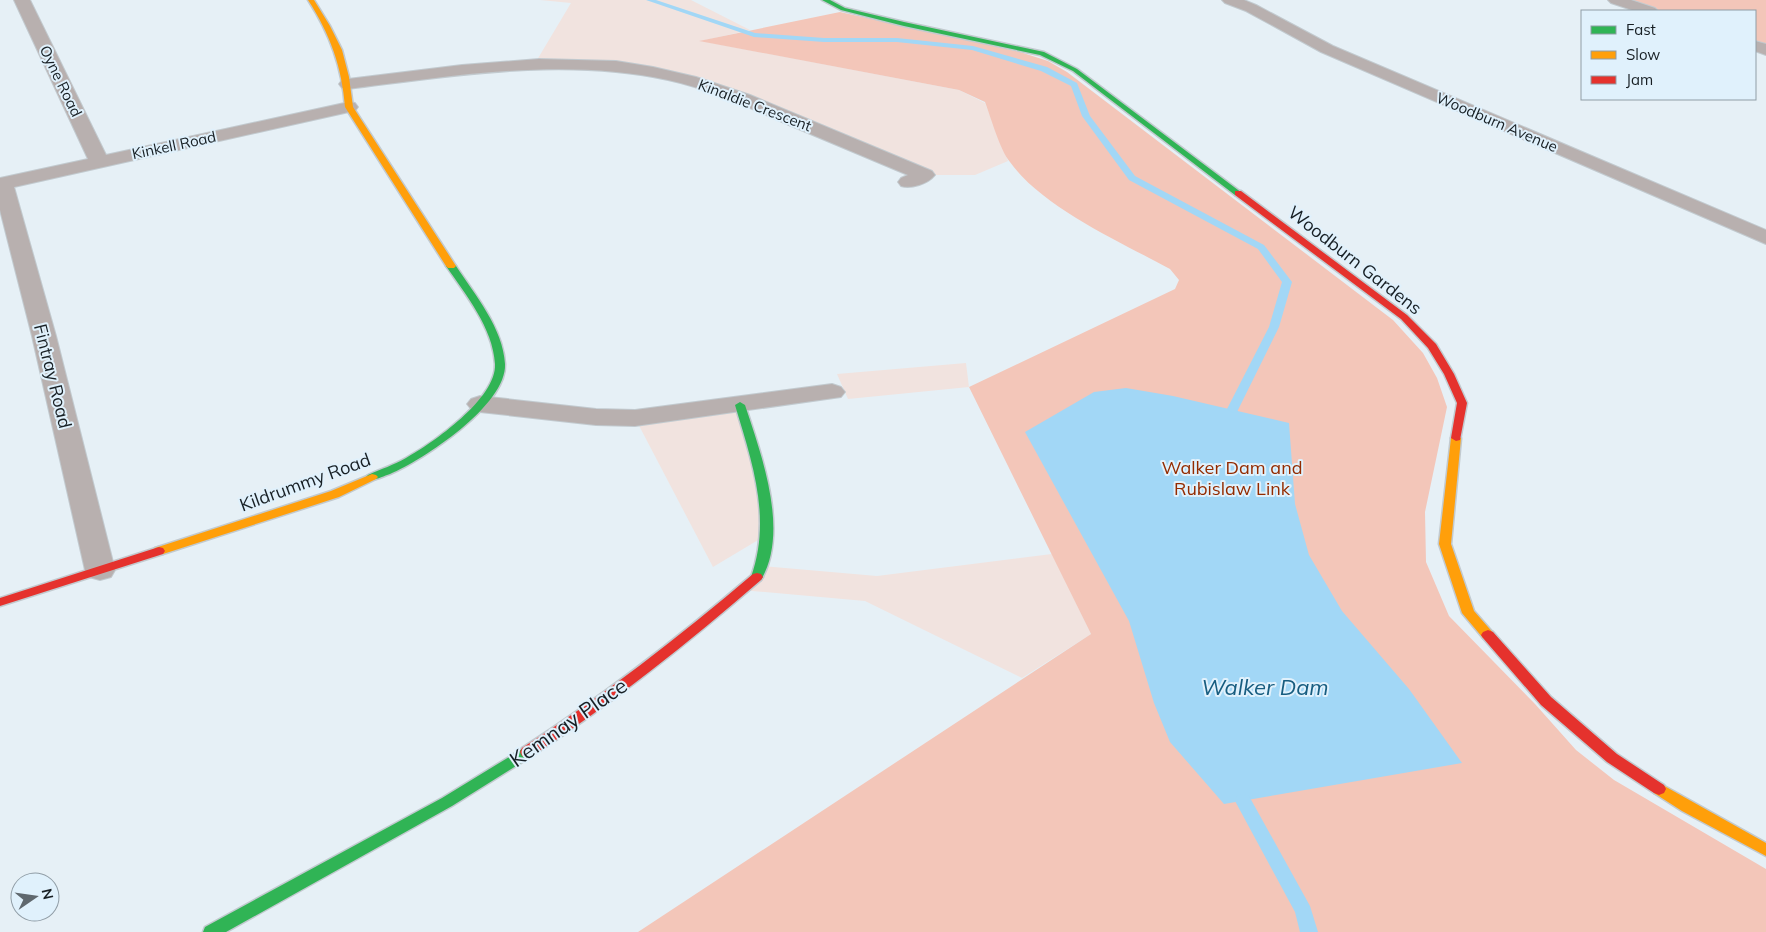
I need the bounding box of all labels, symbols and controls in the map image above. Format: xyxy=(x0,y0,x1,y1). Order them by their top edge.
legend xyxy=(1581,10,1756,100)
text: Fast xyxy=(1626,20,1656,39)
street label: Oyne Road xyxy=(36,42,86,120)
text: Slow xyxy=(1626,45,1660,64)
text: Jam xyxy=(1626,70,1653,89)
street label: Kinaldie Crescent xyxy=(696,75,814,135)
street label: Woodburn Avenue xyxy=(1433,88,1561,156)
street label: Kinkell Road xyxy=(130,127,218,163)
street label: Woodburn Gardens xyxy=(1283,201,1427,320)
street label: Fintray Road xyxy=(29,321,77,431)
street label: Kildrummy Road xyxy=(236,448,374,516)
park label: Walker Dam and Rubislaw Link xyxy=(1161,456,1303,500)
street label: Kemnay Place xyxy=(504,672,632,772)
water label: Walker Dam xyxy=(1201,673,1329,701)
north arrow xyxy=(10,872,60,922)
text: N xyxy=(38,887,58,901)

